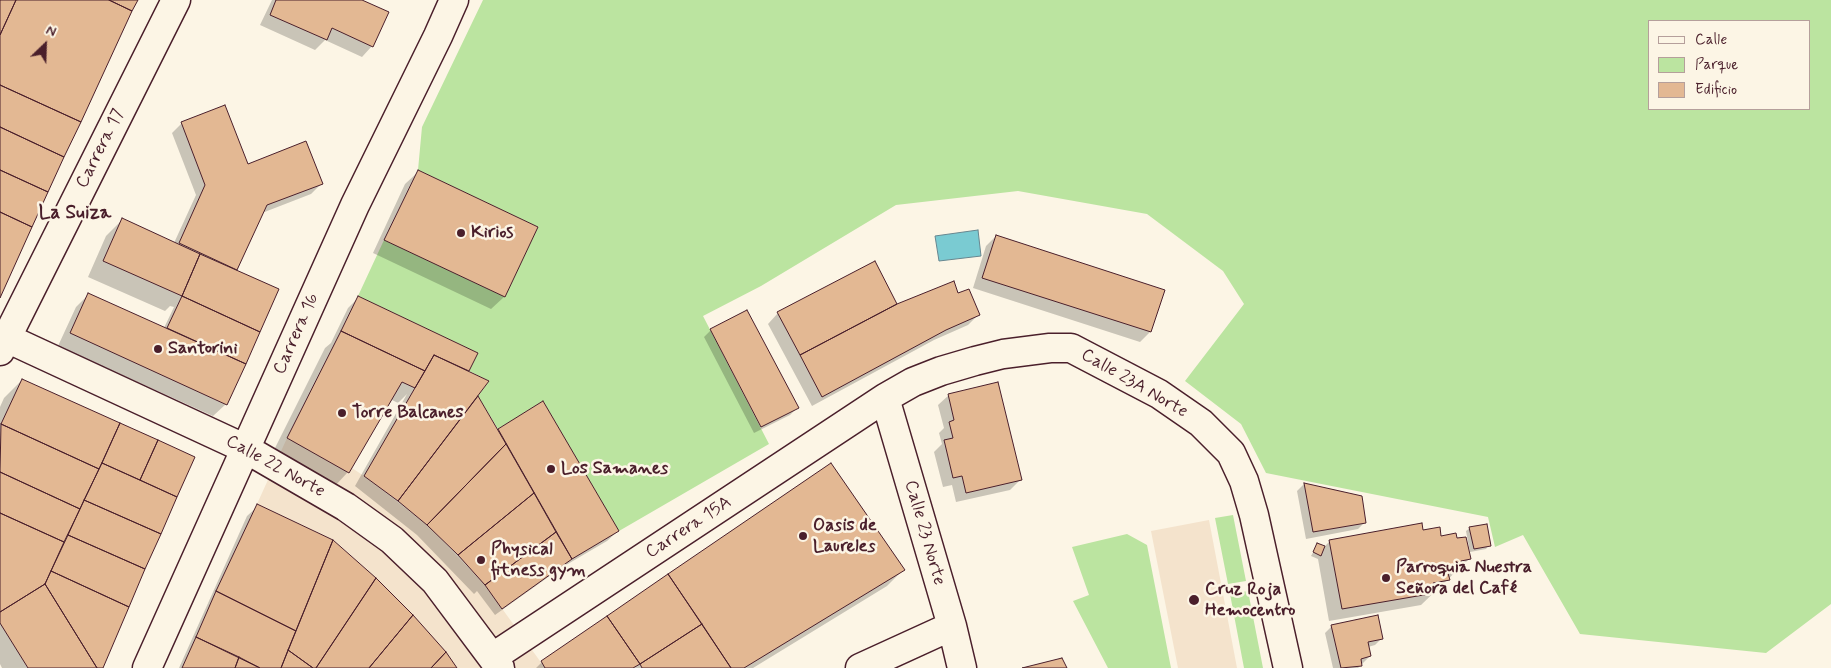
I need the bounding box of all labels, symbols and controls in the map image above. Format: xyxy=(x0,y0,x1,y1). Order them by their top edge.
north arrow xyxy=(20,20,70,70)
legend xyxy=(1648,20,1811,110)
text: N xyxy=(43,21,59,41)
text: Calle xyxy=(1695,30,1727,50)
text: Parque xyxy=(1695,55,1738,75)
text: Edificio xyxy=(1695,80,1737,100)
street label: Carrera 17 xyxy=(72,106,130,192)
district label: La Suiza xyxy=(39,203,111,225)
place label: Kirios xyxy=(471,222,513,244)
marker: Kirios xyxy=(455,227,467,239)
street label: Carrera 16 xyxy=(269,290,325,378)
place label: Santorini xyxy=(168,338,237,360)
marker: Santorini xyxy=(152,343,164,355)
street label: Calle 23A Norte xyxy=(1077,345,1191,423)
place label: Torre Balcanes xyxy=(352,402,464,424)
marker: Torre Balcanes xyxy=(336,407,348,419)
street label: Calle 22 Norte xyxy=(222,431,328,503)
place label: Los Samanes xyxy=(561,458,668,480)
marker: Los Samanes xyxy=(545,463,557,475)
street label: Calle 23 Norte xyxy=(899,478,949,588)
street label: Carrera 15A xyxy=(642,492,736,564)
place label: Oasis de Laureles xyxy=(813,515,877,558)
marker: Oasis de Laureles xyxy=(797,530,809,542)
place label: Physical fitness gym xyxy=(491,539,586,582)
marker: Physical fitness gym xyxy=(475,554,487,566)
place label: Parroquia Nuestra Señora del Café xyxy=(1396,557,1532,600)
marker: Parroquia Nuestra Señora del Café xyxy=(1380,572,1392,584)
place label: Cruz Roja Hemocentro xyxy=(1205,579,1295,622)
marker: Cruz Roja Hemocentro xyxy=(1187,593,1201,607)

